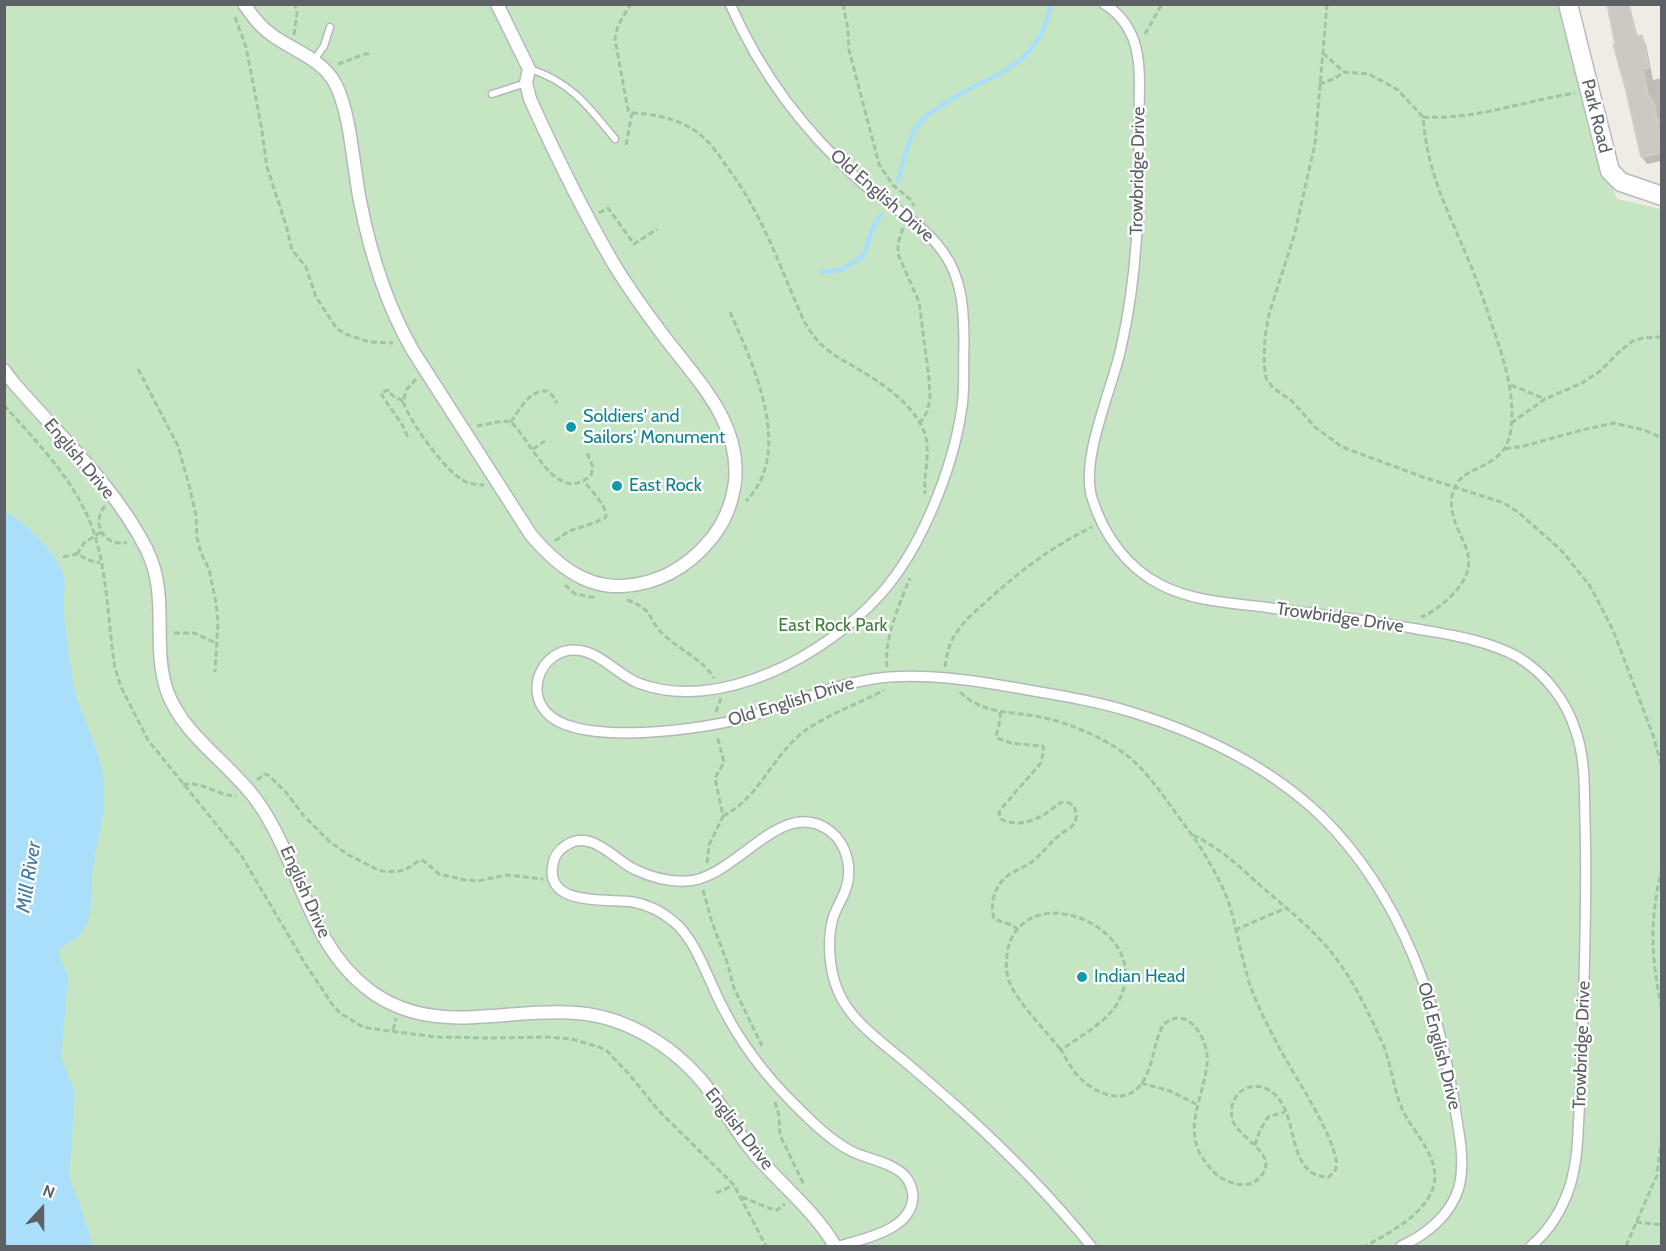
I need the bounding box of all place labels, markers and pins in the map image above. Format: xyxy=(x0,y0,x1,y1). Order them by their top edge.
place label: Soldiers' and Sailors' Monument xyxy=(583,406,725,448)
marker: Soldiers' and Sailors' Monument xyxy=(564,420,578,434)
place label: East Rock xyxy=(629,475,702,497)
marker: East Rock xyxy=(610,479,624,493)
place label: Indian Head xyxy=(1094,966,1185,988)
marker: Indian Head xyxy=(1075,970,1089,984)

